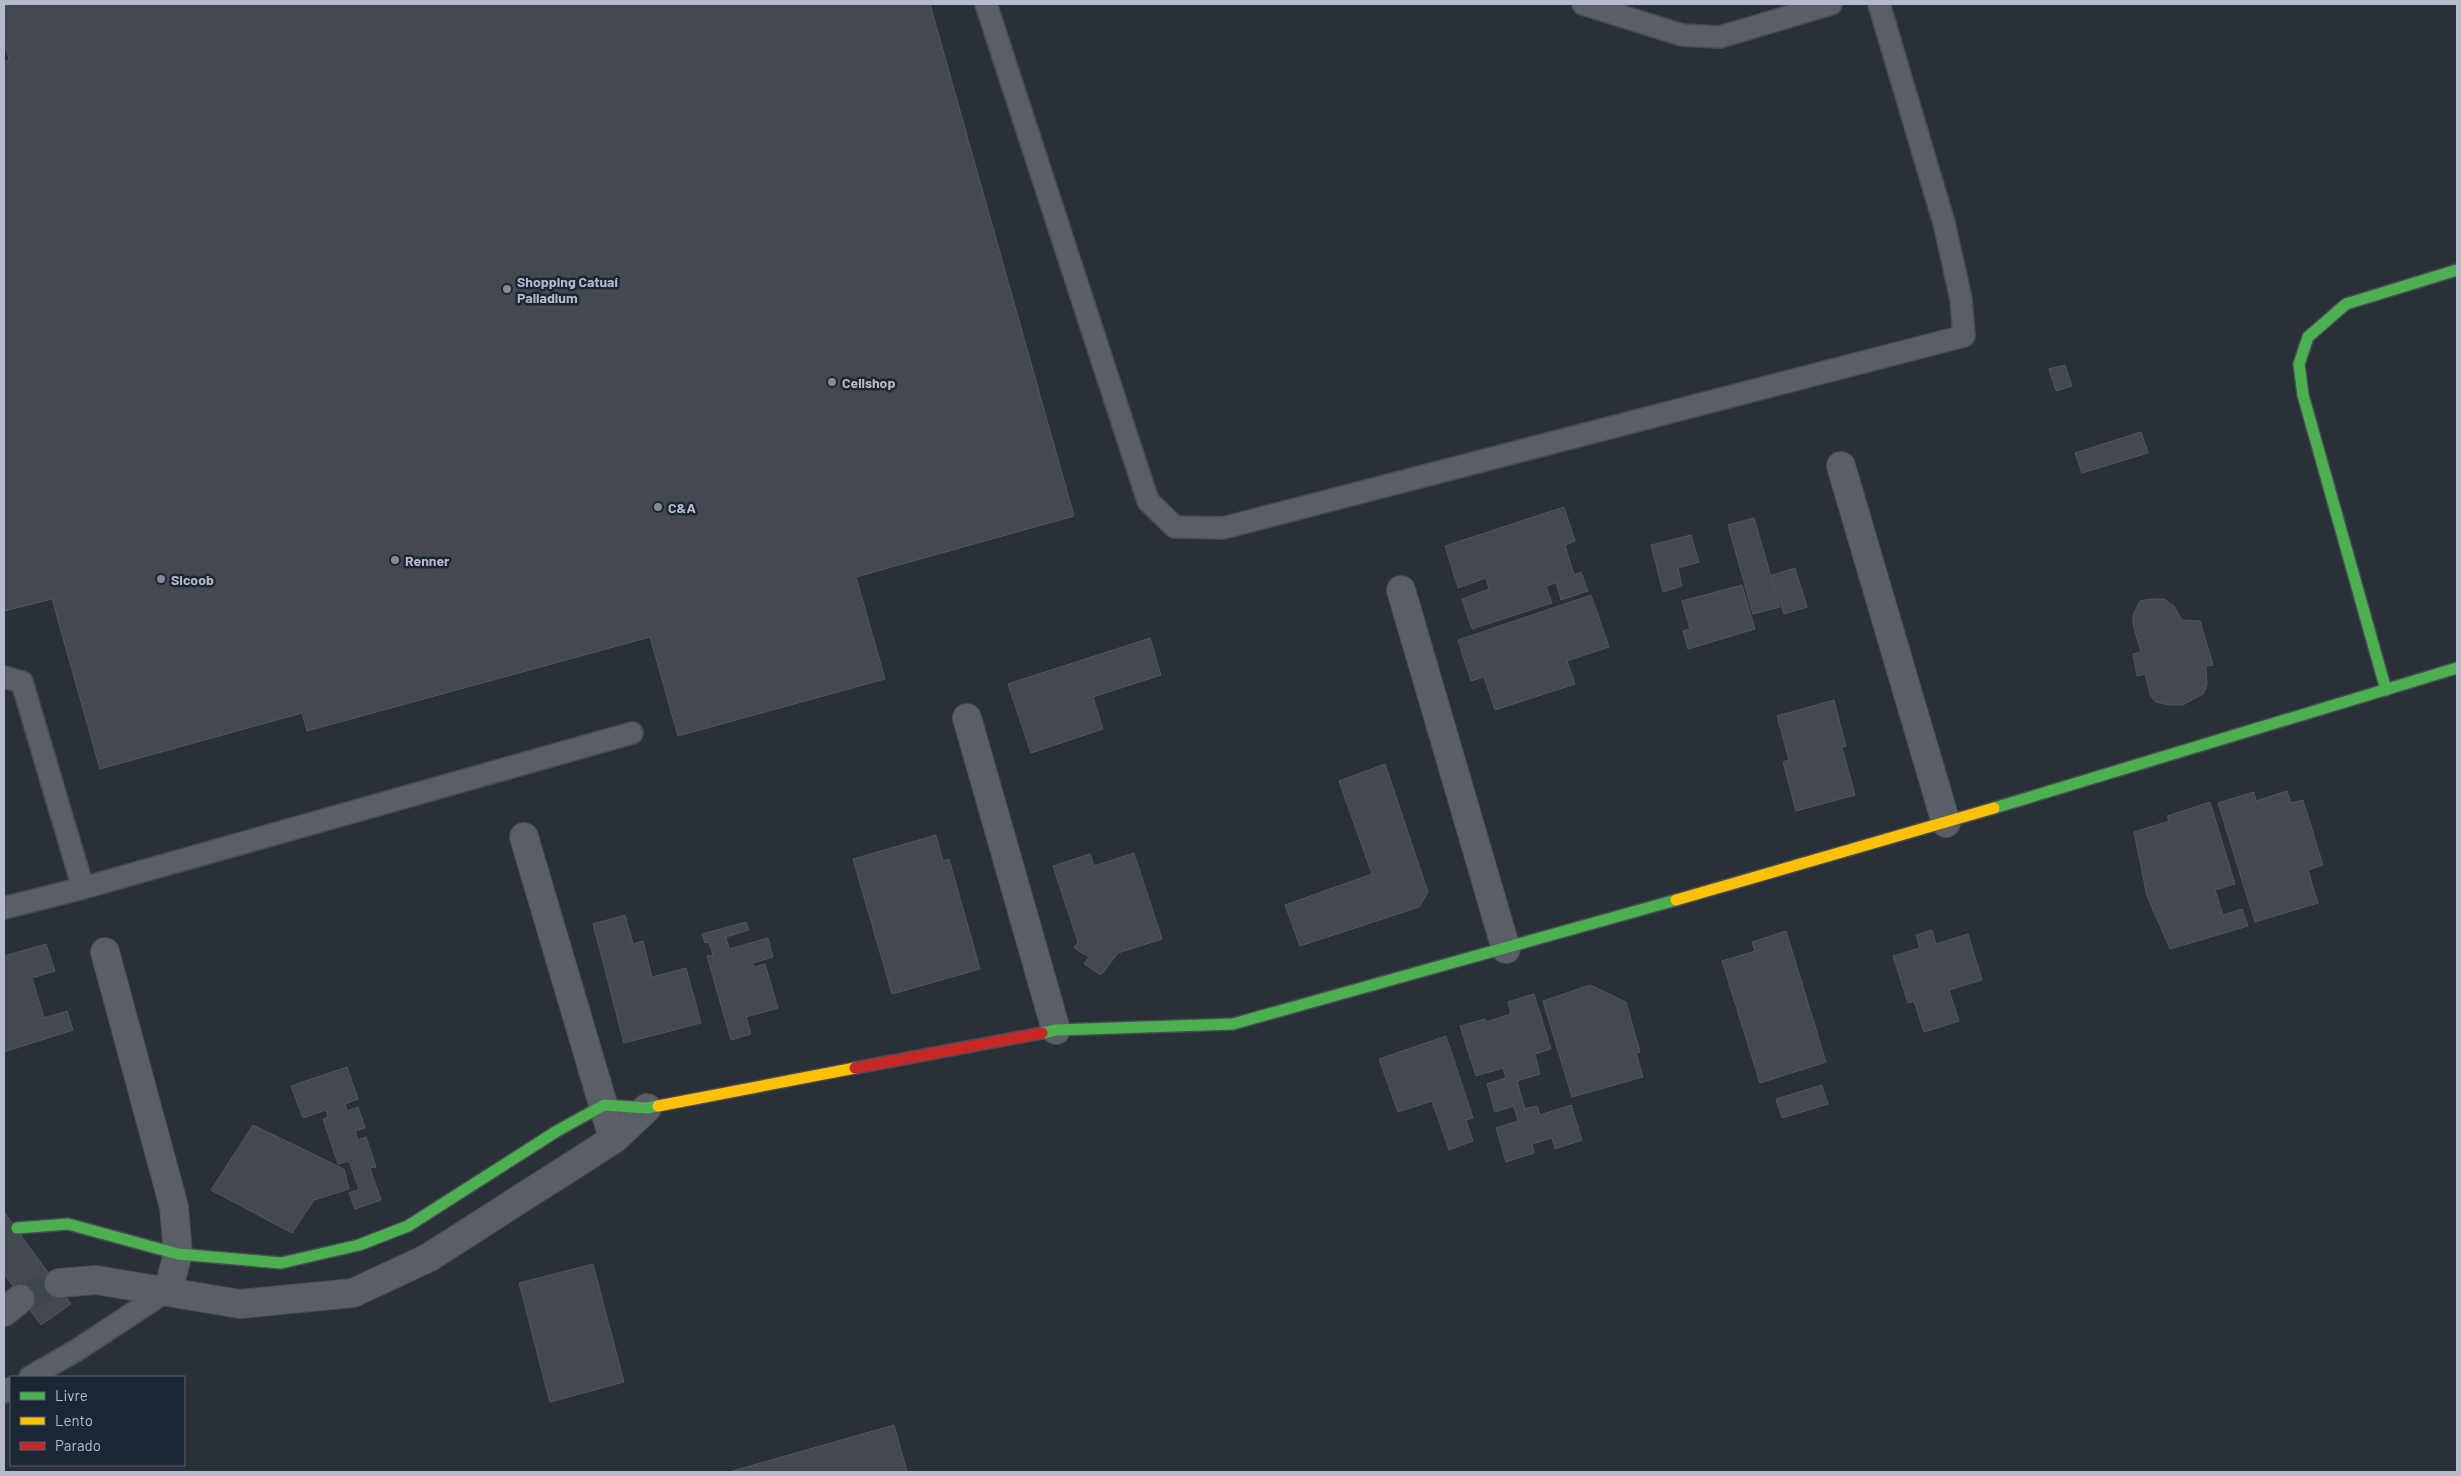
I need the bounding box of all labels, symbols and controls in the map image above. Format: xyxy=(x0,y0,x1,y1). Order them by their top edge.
place label: Shopping Catuaí Palladium xyxy=(517,273,619,306)
marker: Shopping Catuaí Palladium xyxy=(501,283,513,295)
place label: Cellshop xyxy=(842,374,895,391)
marker: Cellshop xyxy=(826,376,838,388)
place label: C&A xyxy=(668,499,696,516)
marker: C&A xyxy=(652,501,664,513)
place label: Renner xyxy=(405,552,450,569)
marker: Renner xyxy=(389,554,401,566)
place label: Sicoob xyxy=(171,571,214,588)
marker: Sicoob xyxy=(155,573,167,585)
legend xyxy=(10,1376,185,1466)
text: Livre xyxy=(55,1386,88,1404)
text: Lento xyxy=(55,1411,93,1429)
text: Parado xyxy=(55,1436,101,1454)

